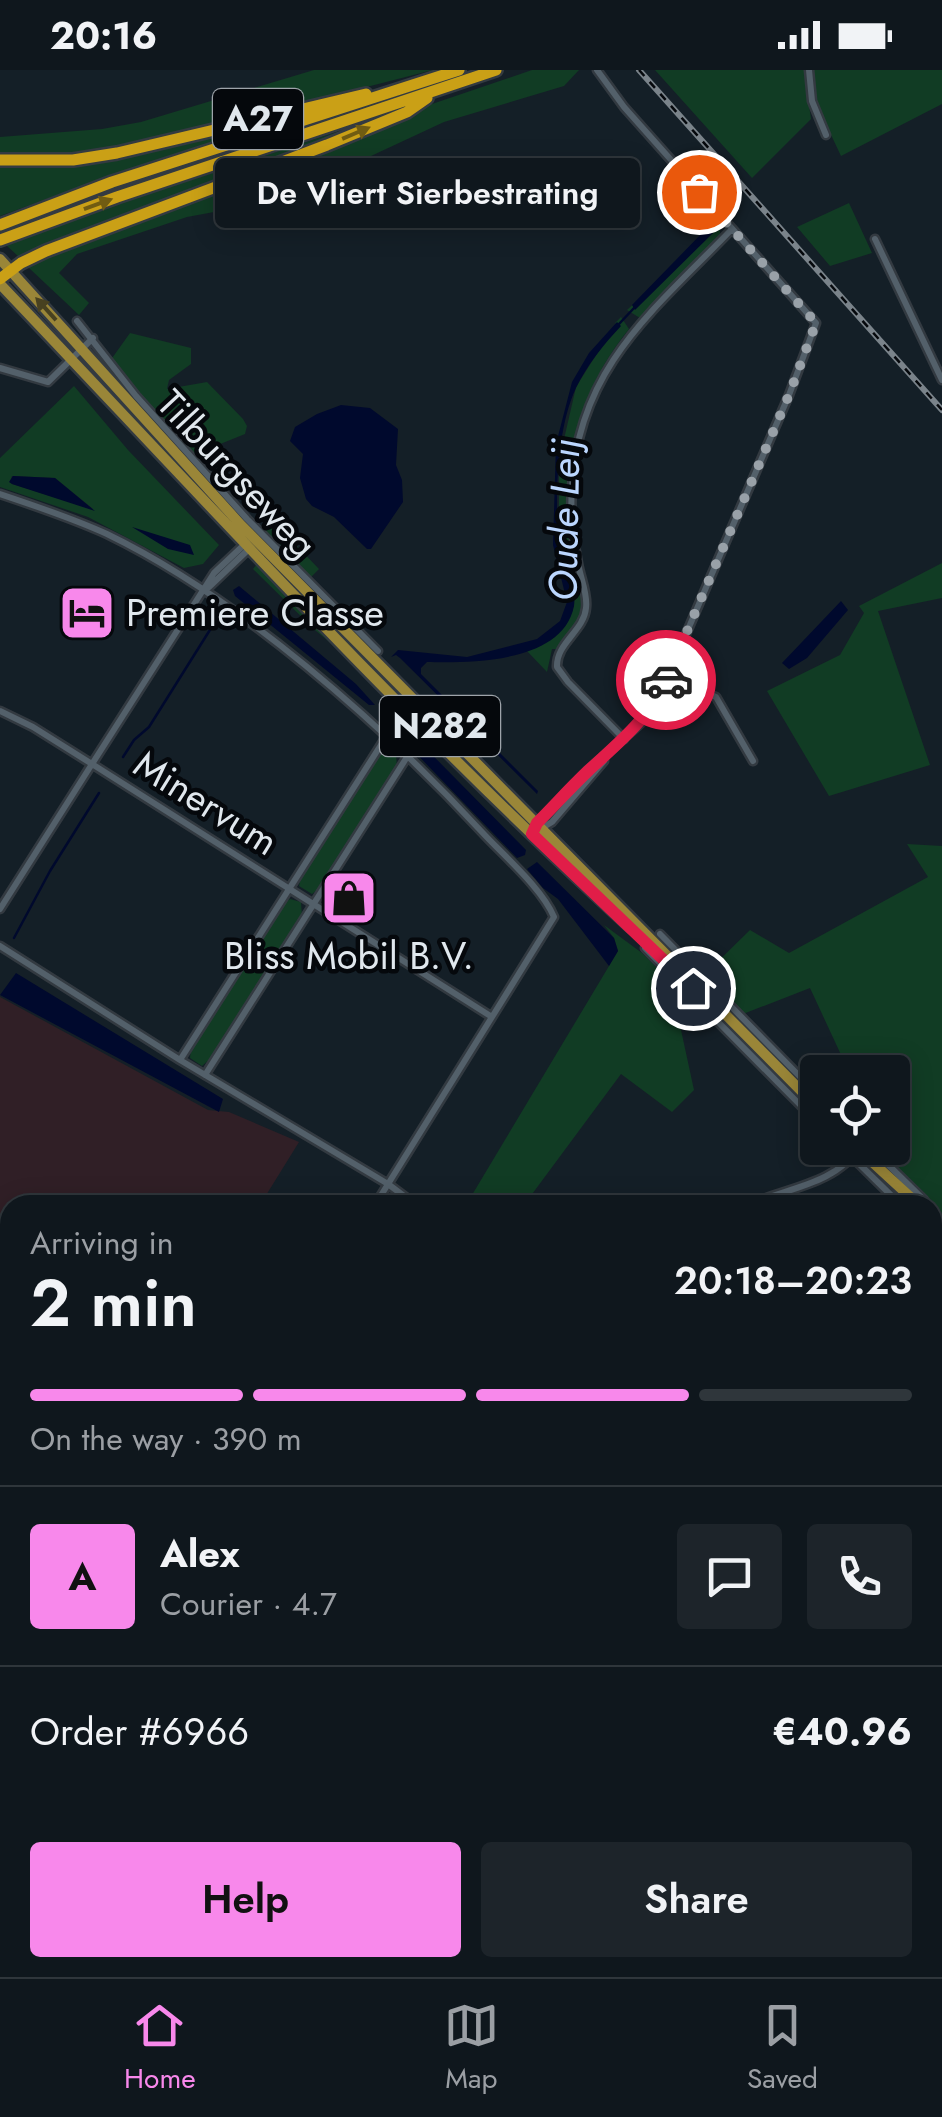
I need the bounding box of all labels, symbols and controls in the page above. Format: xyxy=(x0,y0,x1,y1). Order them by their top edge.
text: 20:16 xyxy=(50,8,157,63)
road number: A27 xyxy=(213,89,303,149)
one-way arrow xyxy=(341,125,371,141)
pin xyxy=(657,150,742,235)
callout: De Vliert Sierbestrating xyxy=(214,157,639,227)
icon: bag xyxy=(672,165,727,220)
text: De Vliert Sierbestrating xyxy=(256,170,599,216)
one-way arrow xyxy=(83,196,113,211)
one-way arrow xyxy=(35,297,58,321)
street label: Tilburgseweg xyxy=(145,377,330,570)
water label: Oude Leij xyxy=(534,437,594,602)
hotel icon: Premiere Classe xyxy=(57,583,117,643)
place label: Premiere Classe xyxy=(126,585,384,640)
courier xyxy=(616,630,716,730)
icon: car xyxy=(639,653,694,708)
road number: N282 xyxy=(380,696,500,756)
street label: Minervum xyxy=(124,737,289,868)
shop icon: Bliss Mobil B.V. xyxy=(319,868,379,928)
place label: Bliss Mobil B.V. xyxy=(224,928,474,983)
pin xyxy=(651,946,736,1031)
icon: home xyxy=(666,961,721,1016)
map controls xyxy=(800,1055,910,1165)
button: locate xyxy=(800,1055,910,1165)
text: Arriving in xyxy=(30,1220,174,1266)
text: 20:18–20:23 xyxy=(674,1253,912,1308)
text: 2 min xyxy=(30,1256,197,1350)
text: On the way · 390 m xyxy=(30,1416,302,1462)
button: chat xyxy=(677,1524,782,1629)
button: phone xyxy=(807,1524,912,1629)
text: Alex xyxy=(160,1526,240,1581)
text: A xyxy=(69,1549,96,1604)
text: Courier · 4.7 xyxy=(160,1581,337,1627)
text: Order #6966 xyxy=(30,1704,249,1759)
text: €40.96 xyxy=(772,1704,912,1759)
button: Help xyxy=(30,1842,461,1957)
button: Share xyxy=(481,1842,912,1957)
tab: Home xyxy=(124,1998,196,2099)
tab: Map xyxy=(444,1998,499,2099)
tab: Saved xyxy=(747,1998,818,2099)

